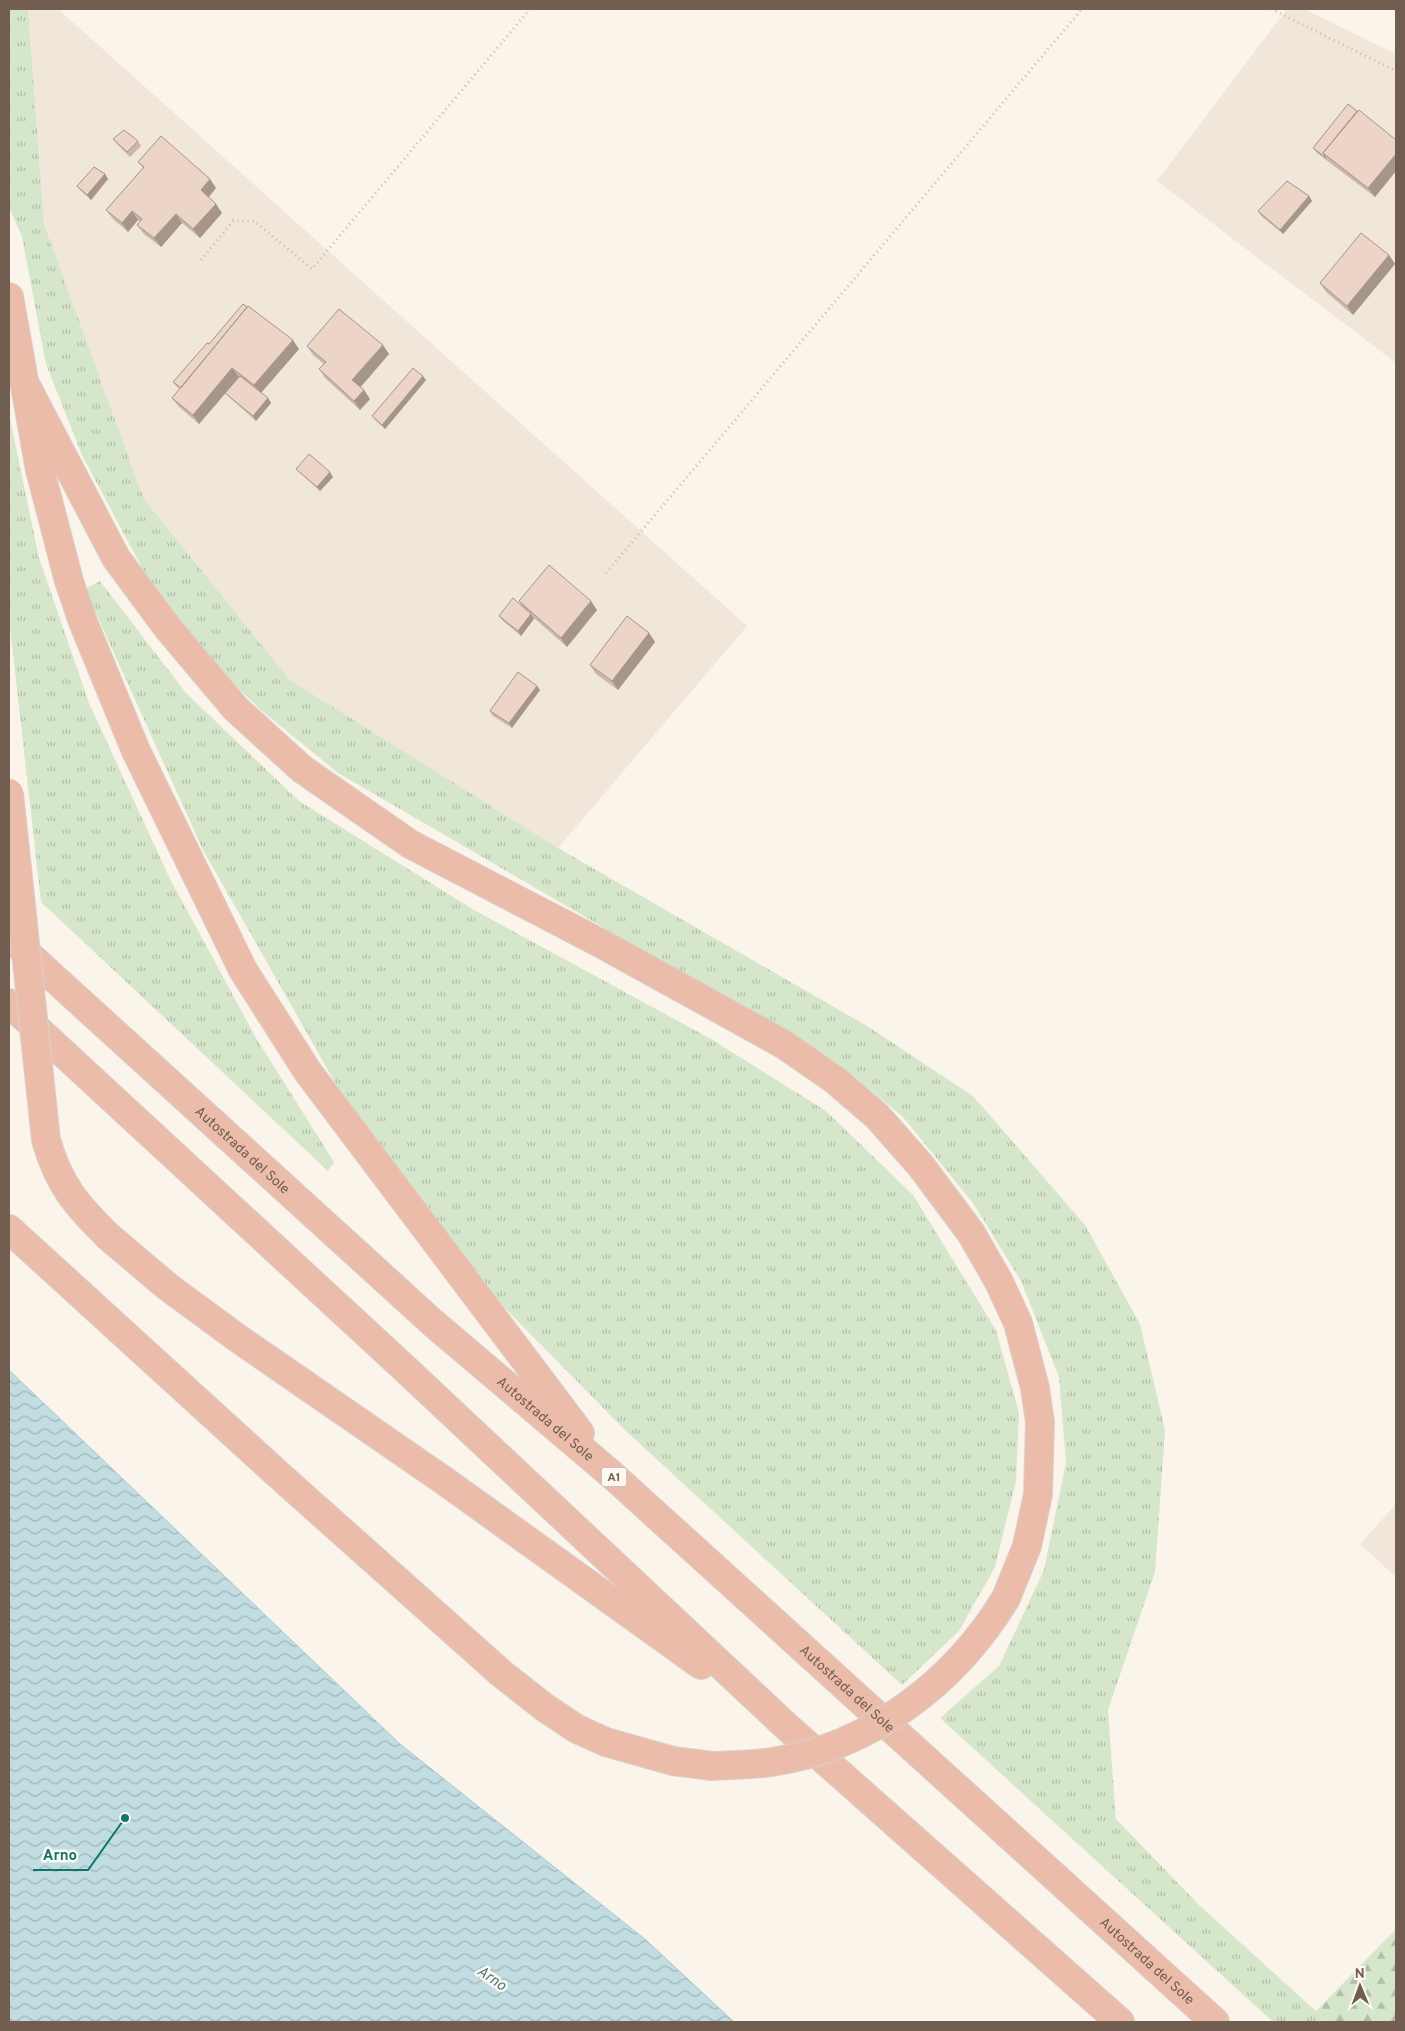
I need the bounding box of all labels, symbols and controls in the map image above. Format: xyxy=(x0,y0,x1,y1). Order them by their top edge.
street label: Autostrada del Sole xyxy=(191,1103,293,1198)
street label: Autostrada del Sole xyxy=(493,1374,597,1466)
road number: A1 xyxy=(602,1468,626,1486)
street label: Autostrada del Sole xyxy=(795,1642,897,1737)
callout: Arno xyxy=(33,1840,88,1870)
text: Arno xyxy=(43,1847,77,1866)
street label: Autostrada del Sole xyxy=(1095,1914,1197,2009)
north arrow xyxy=(1335,1961,1385,2011)
water label: Arno xyxy=(473,1962,510,1996)
text: N xyxy=(1355,1966,1365,1983)

